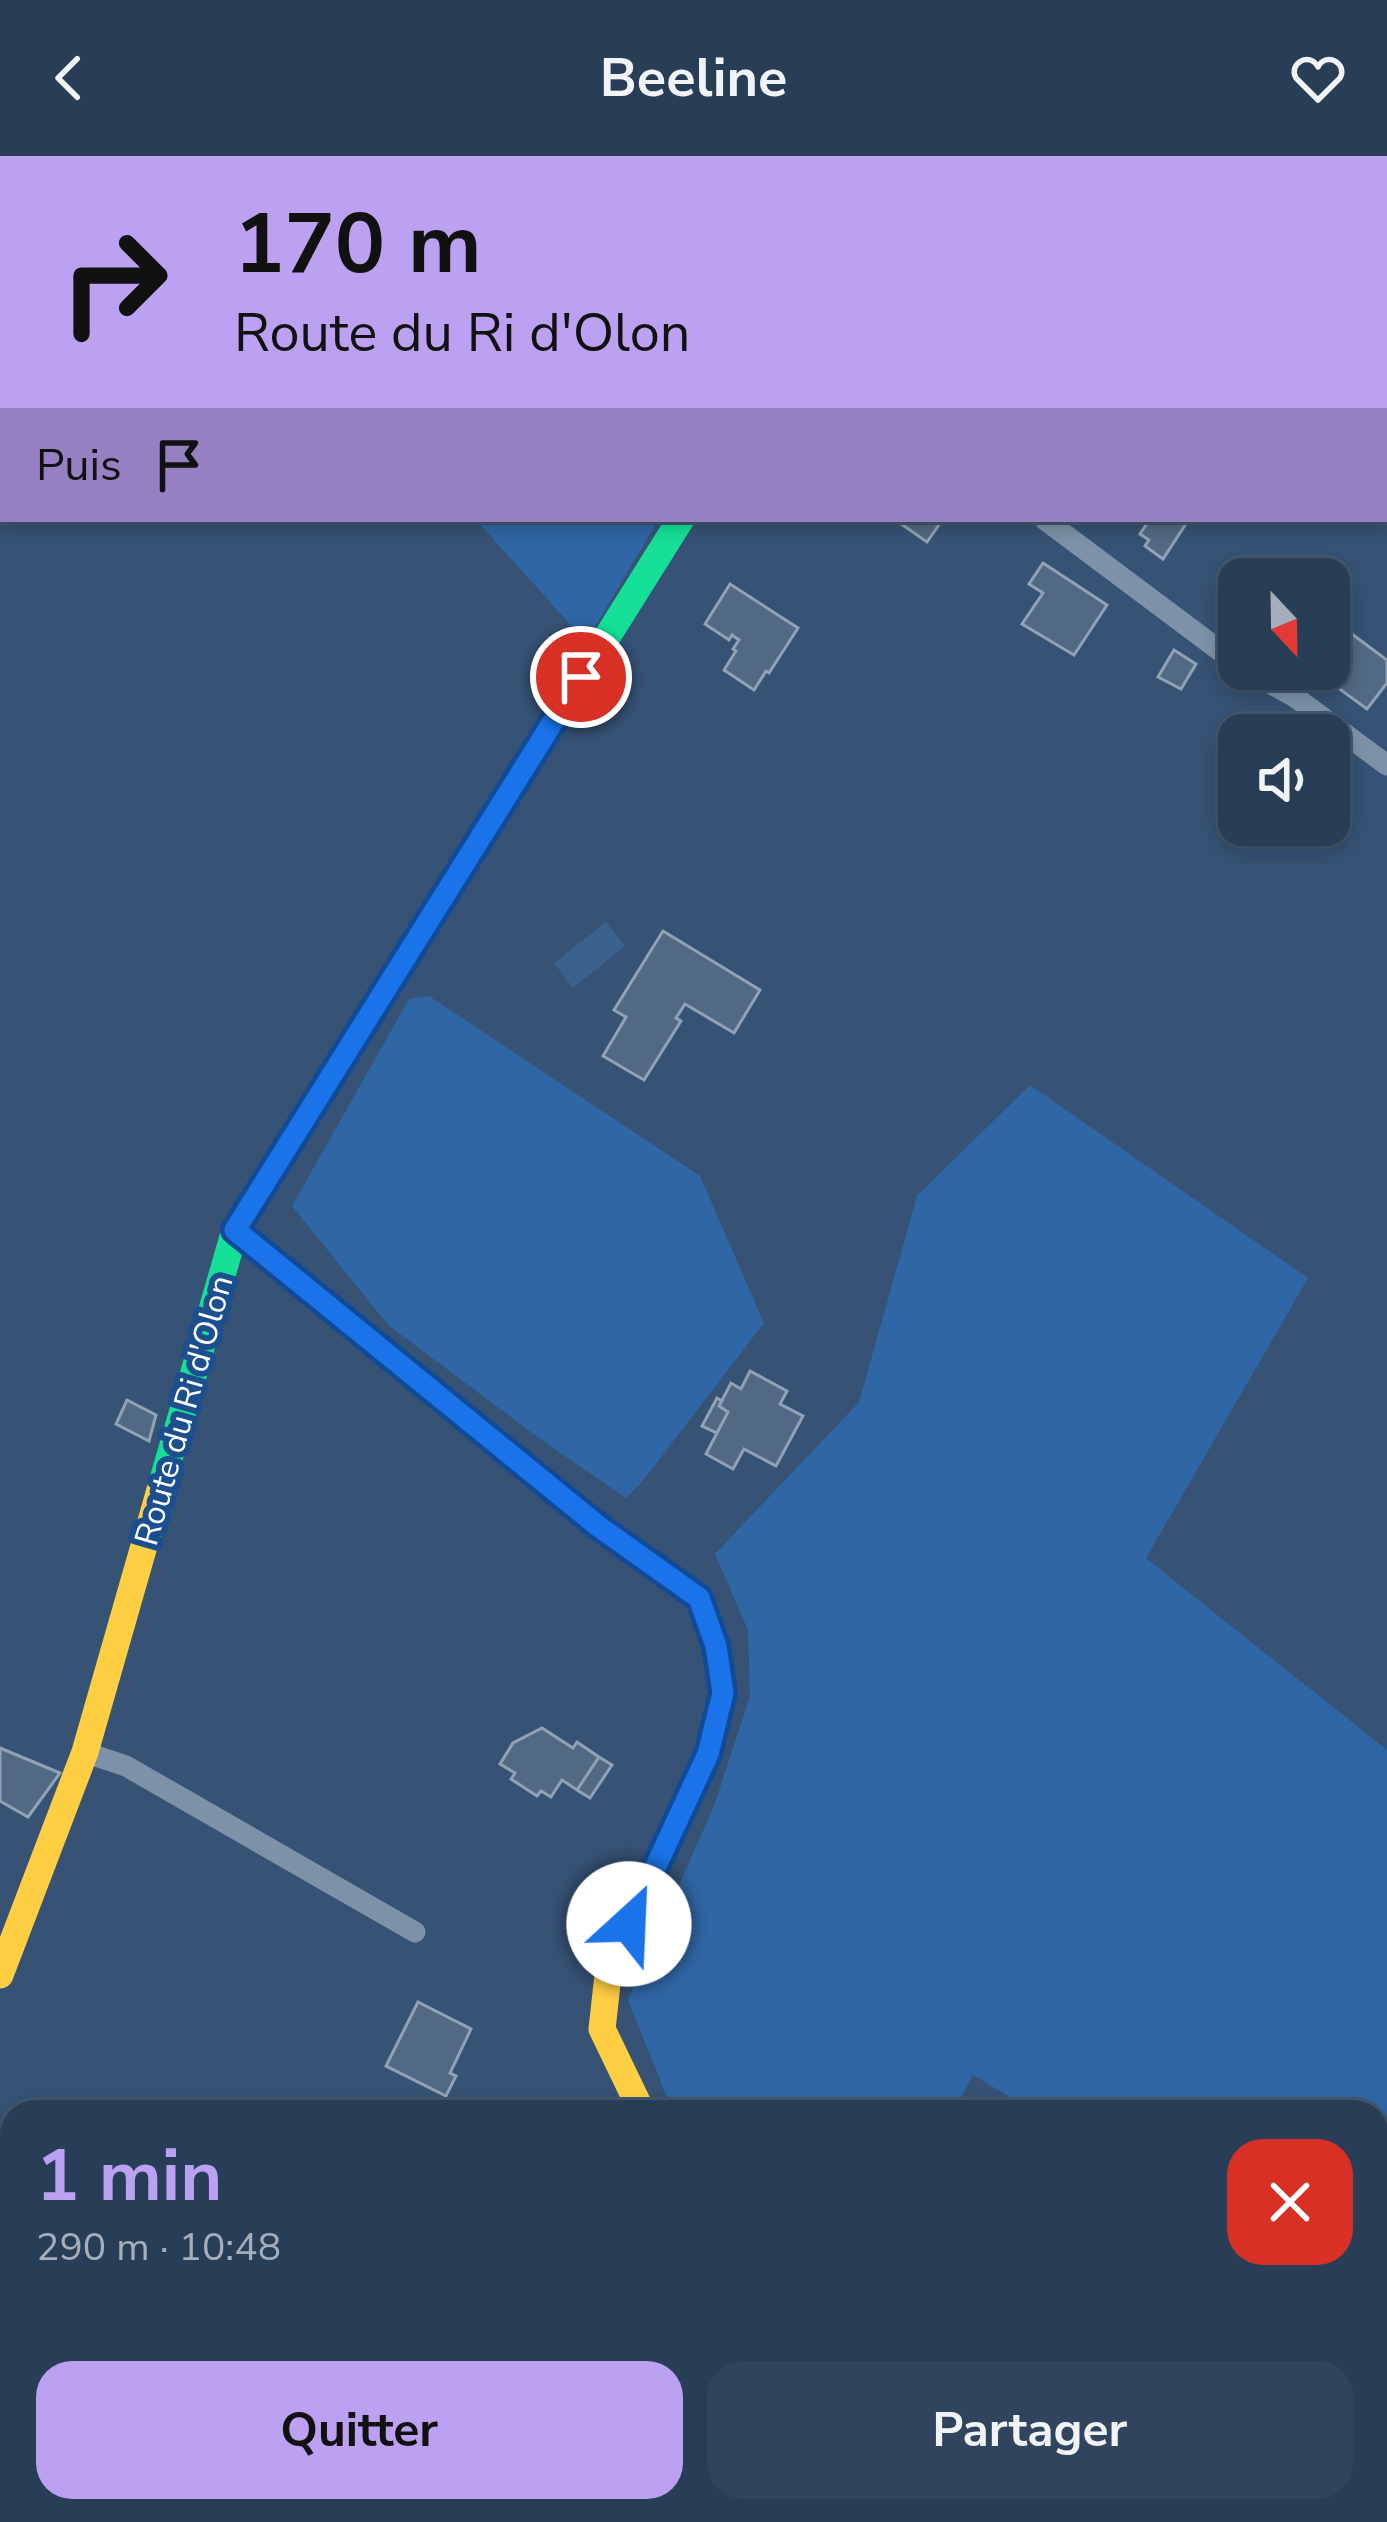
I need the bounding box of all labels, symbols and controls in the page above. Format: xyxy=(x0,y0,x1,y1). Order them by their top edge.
text: Beeline xyxy=(600,41,787,115)
icon: back xyxy=(36,45,102,111)
icon: heart xyxy=(1285,45,1351,111)
text: 170 m xyxy=(234,187,482,302)
icon: right xyxy=(36,204,192,360)
text: Route du Ri d'Olon xyxy=(234,296,691,370)
icon: arrive xyxy=(146,432,212,498)
text: Puis xyxy=(36,435,122,496)
north arrow xyxy=(1218,558,1350,690)
map controls xyxy=(1218,558,1350,846)
pin xyxy=(530,626,632,728)
icon: arrive xyxy=(548,644,614,710)
button: sound xyxy=(1218,714,1350,846)
street label: Route du Ri d'Olon xyxy=(124,1270,245,1551)
position arrow xyxy=(566,1861,692,1987)
text: 1 min xyxy=(36,2127,222,2225)
button: close xyxy=(1227,2139,1353,2265)
text: 290 m · 10:48 xyxy=(36,2221,281,2274)
button: Quitter xyxy=(36,2361,683,2499)
button: Partager xyxy=(707,2361,1353,2499)

